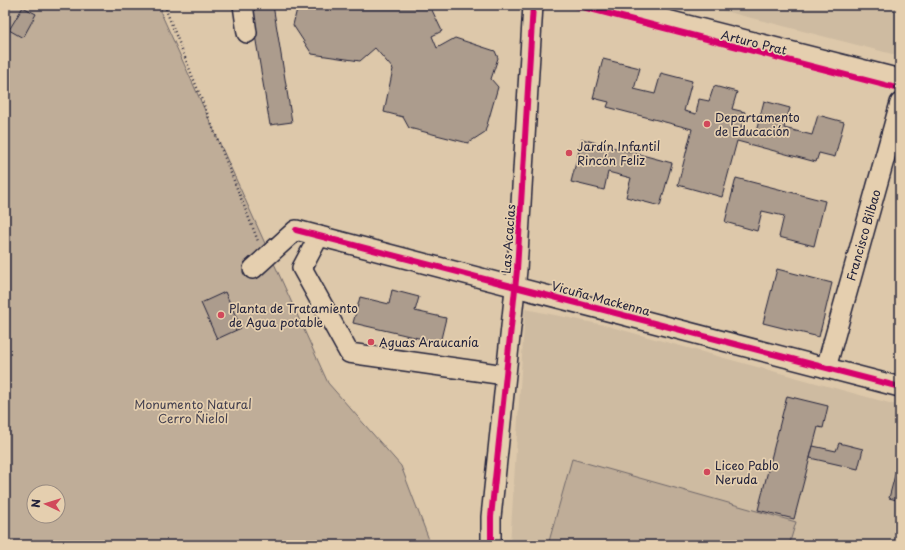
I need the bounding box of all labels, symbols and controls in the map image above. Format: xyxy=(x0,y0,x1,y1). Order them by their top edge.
street label: Arturo Prat xyxy=(719,25,789,59)
place label: Departamento de Educación xyxy=(715,108,800,140)
marker: Departamento de Educación xyxy=(702,119,712,129)
place label: Jardín Infantil Rincón Feliz xyxy=(577,137,660,169)
marker: Jardín Infantil Rincón Feliz xyxy=(564,148,574,158)
street label: Francisco Bilbao xyxy=(841,187,885,283)
street label: Las Acacias xyxy=(497,203,519,274)
street label: Vicuña Mackenna xyxy=(550,276,653,320)
place label: Planta de Tratamiento de Agua potable xyxy=(229,299,358,331)
marker: Planta de Tratamiento de Agua potable xyxy=(216,310,226,320)
place label: Aguas Araucanía xyxy=(379,333,479,351)
marker: Aguas Araucanía xyxy=(366,337,376,347)
park label: Monumento Natural Cerro Ñielol xyxy=(134,395,252,427)
place label: Liceo Pablo Neruda xyxy=(715,456,779,488)
marker: Liceo Pablo Neruda xyxy=(702,467,712,477)
north arrow xyxy=(26,484,66,524)
text: N xyxy=(27,498,44,508)

